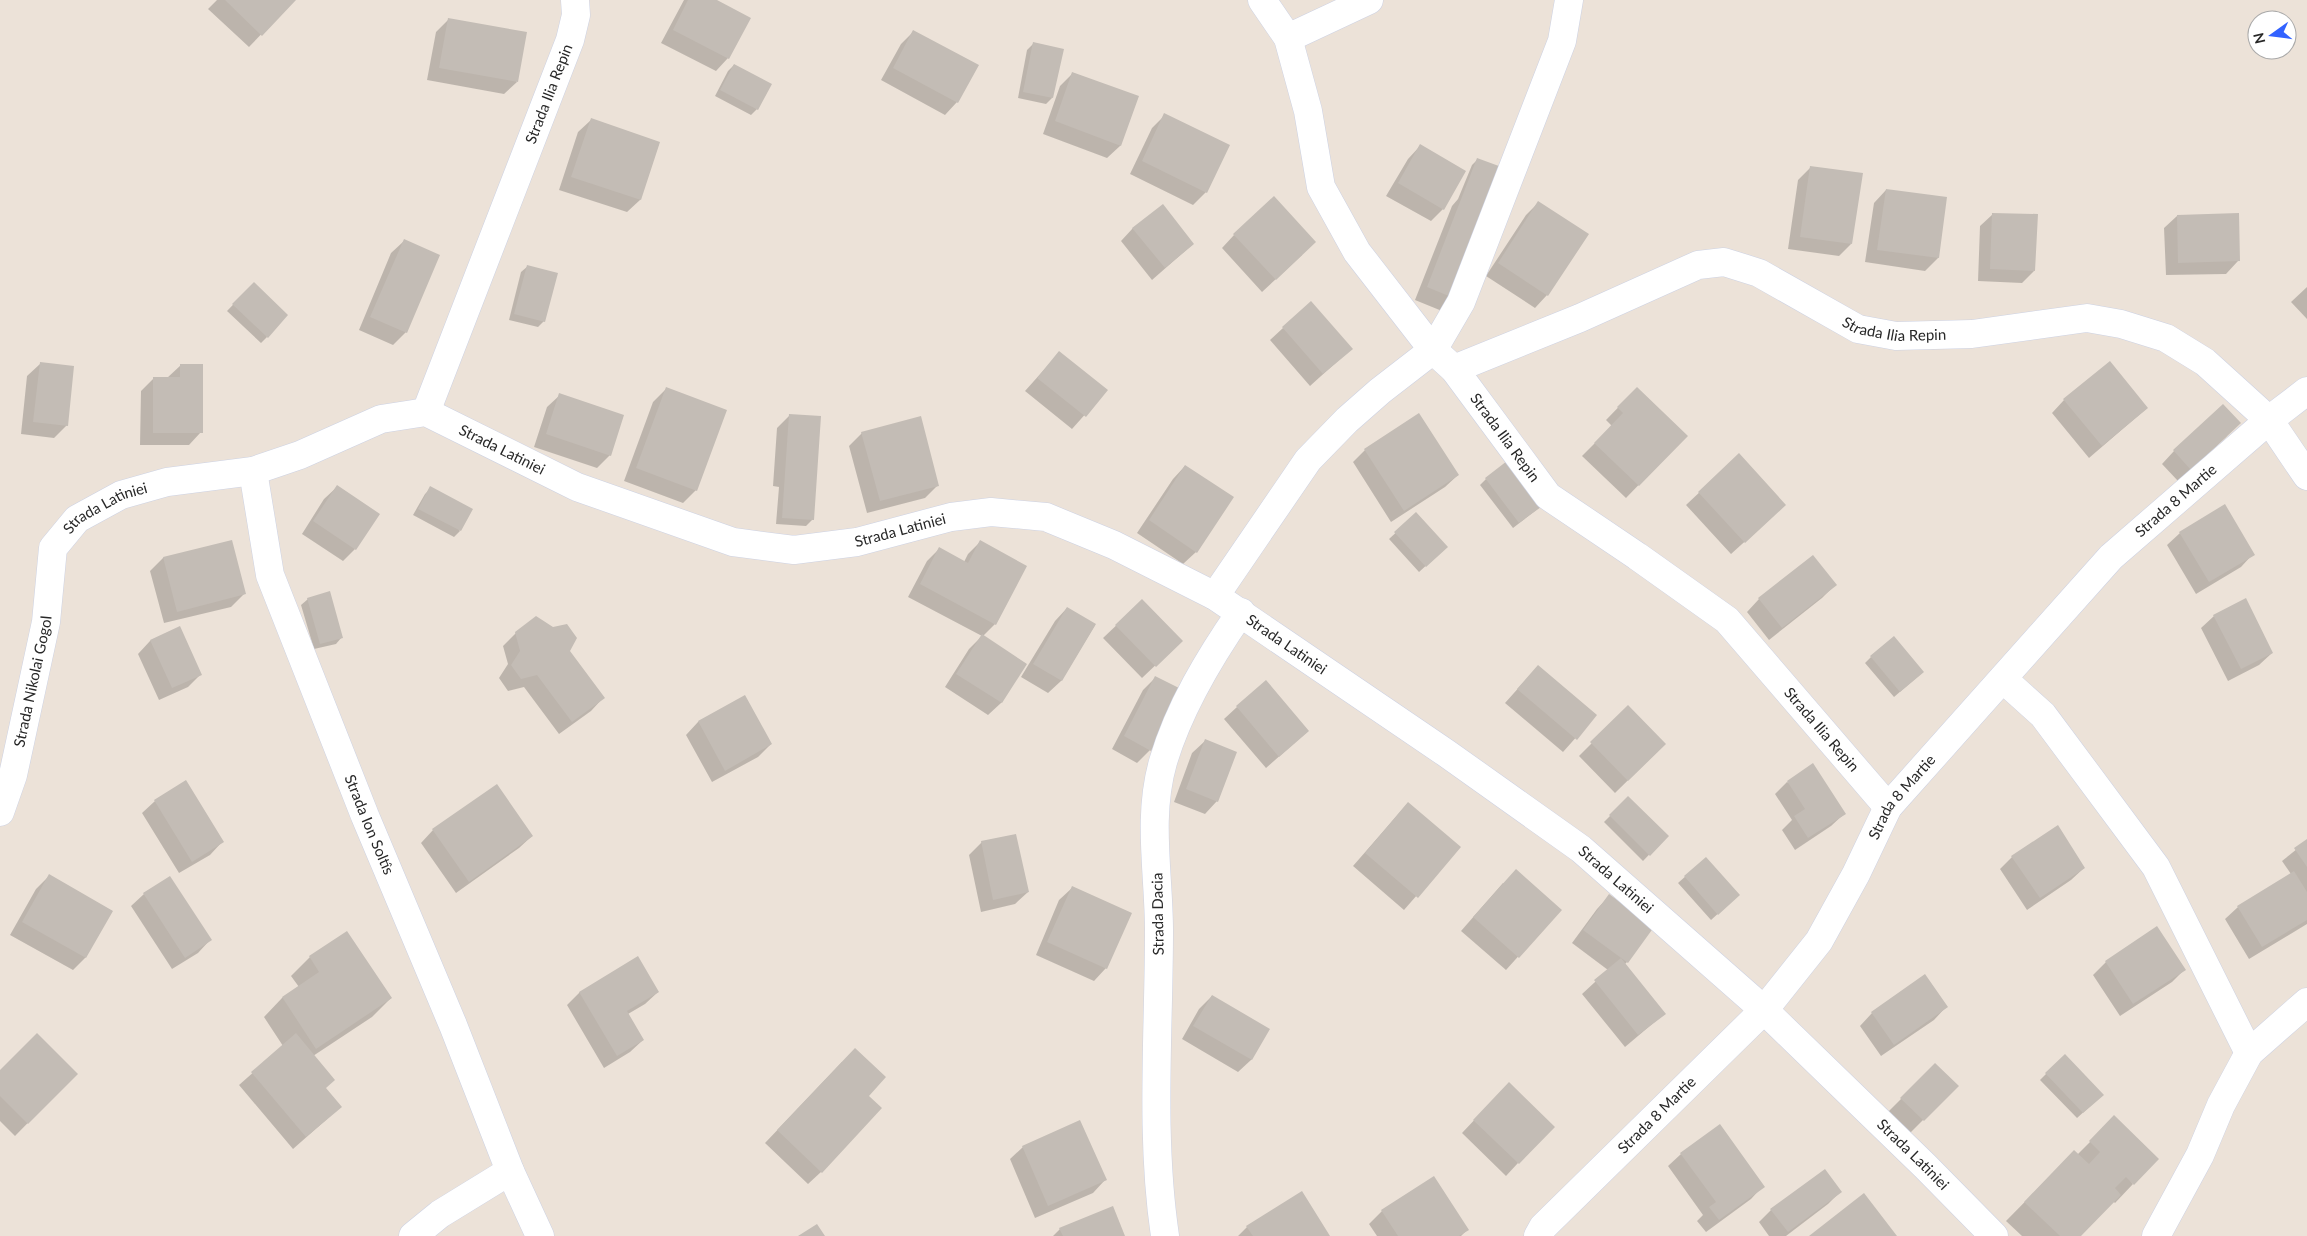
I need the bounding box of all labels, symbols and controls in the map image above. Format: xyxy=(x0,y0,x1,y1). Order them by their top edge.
north arrow xyxy=(2247,10,2297,60)
text: N xyxy=(2249,31,2268,46)
street label: Strada Ilia Repin xyxy=(521,41,576,146)
street label: Strada Ilia Repin xyxy=(1840,312,1946,344)
street label: Strada Ilia Repin xyxy=(1467,389,1544,485)
street label: Strada Latiniei xyxy=(457,420,548,478)
street label: Strada 8 Martie xyxy=(2131,460,2220,540)
street label: Strada Latiniei xyxy=(59,478,149,537)
street label: Strada Latiniei xyxy=(853,509,948,550)
street label: Strada Latiniei xyxy=(1243,610,1331,677)
street label: Strada Nikolai Gogol xyxy=(9,615,55,749)
street label: Strada Ilia Repin xyxy=(1781,683,1863,775)
street label: Strada 8 Martie xyxy=(1864,750,1939,842)
street label: Strada Ion Soltîs xyxy=(342,772,399,877)
street label: Strada Latiniei xyxy=(1575,841,1658,917)
street label: Strada Dacia xyxy=(1147,873,1167,955)
street label: Strada 8 Martie xyxy=(1614,1072,1699,1157)
street label: Strada Latiniei xyxy=(1874,1115,1953,1193)

